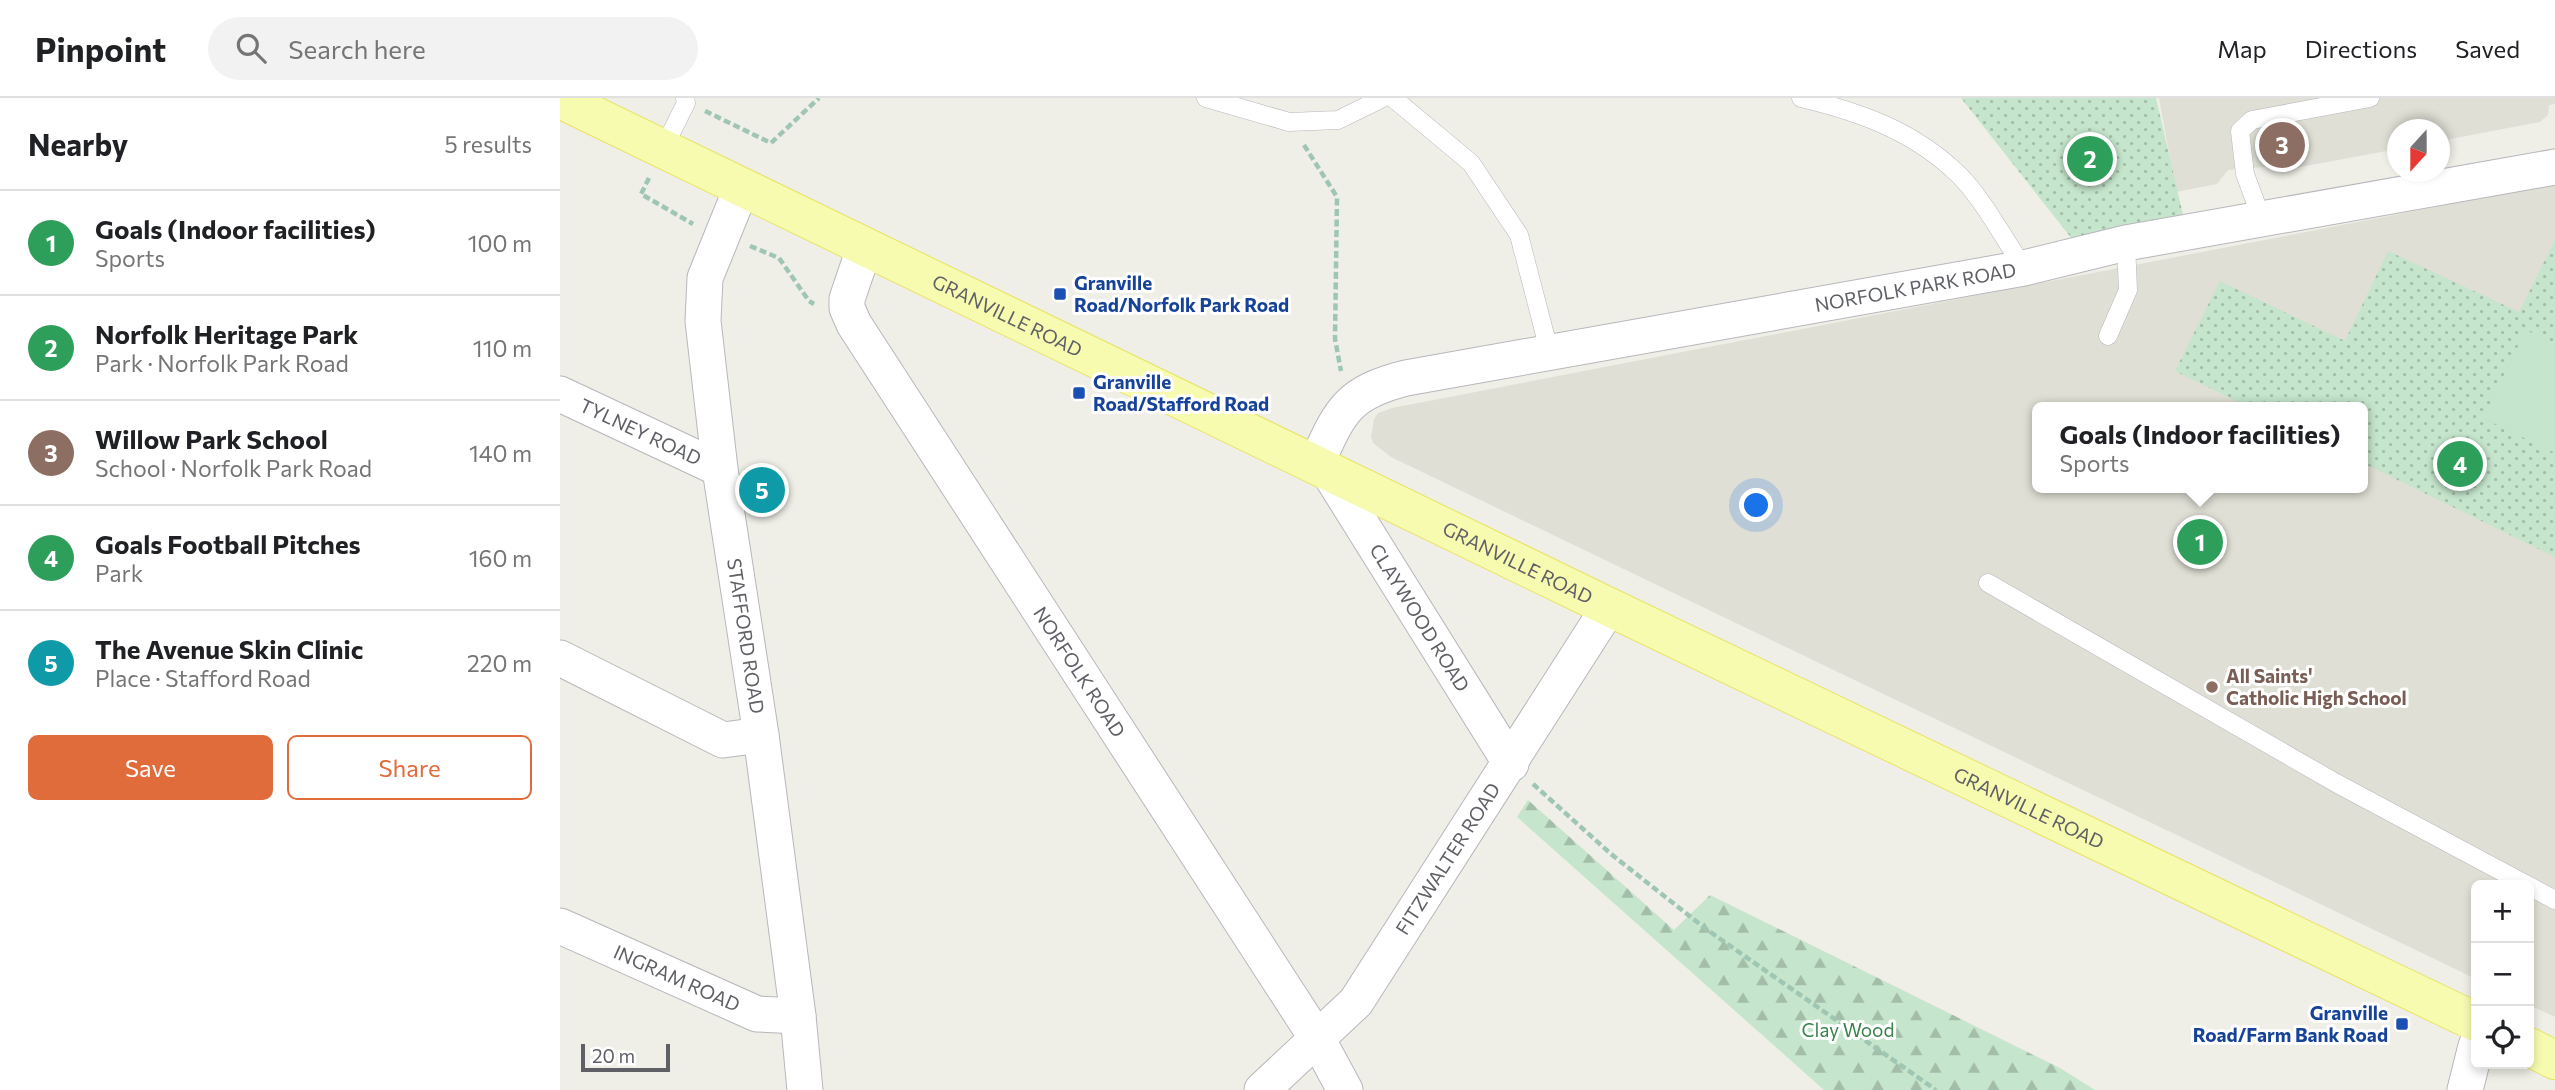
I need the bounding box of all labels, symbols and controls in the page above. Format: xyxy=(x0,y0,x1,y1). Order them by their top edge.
search box xyxy=(208,17,698,80)
text: Pinpoint xyxy=(35,28,166,69)
icon: search xyxy=(232,29,270,67)
text: Search here xyxy=(288,33,426,64)
text: Map xyxy=(2217,34,2267,63)
text: Directions xyxy=(2305,34,2417,63)
text: Saved xyxy=(2455,34,2520,63)
pin: 3 xyxy=(2259,119,2305,171)
north arrow xyxy=(2387,119,2450,182)
text: Nearby xyxy=(28,125,128,162)
text: 5 results xyxy=(444,130,532,158)
pin: 2 xyxy=(2067,133,2113,185)
text: Goals (Indoor facilities) xyxy=(95,213,376,244)
text: 1 xyxy=(46,229,56,257)
text: 100 m xyxy=(468,229,532,257)
text: Sports xyxy=(95,244,165,272)
street label: NORFOLK PARK ROAD xyxy=(1813,258,2018,316)
street label: GRANVILLE ROAD xyxy=(929,269,1086,361)
place label: Granville Road/Norfolk Park Road xyxy=(1074,271,1289,316)
marker: Granville Road/Norfolk Park Road xyxy=(1052,286,1068,302)
text: Norfolk Heritage Park xyxy=(95,318,358,349)
text: 2 xyxy=(44,334,58,362)
text: 110 m xyxy=(473,334,532,362)
text: Park · Norfolk Park Road xyxy=(95,349,349,377)
place label: Granville Road/Stafford Road xyxy=(1093,370,1269,415)
marker: Granville Road/Stafford Road xyxy=(1071,385,1087,401)
street label: TYLNEY ROAD xyxy=(576,393,705,470)
popup xyxy=(2032,402,2368,493)
text: Goals (Indoor facilities) xyxy=(2060,418,2340,449)
text: Willow Park School xyxy=(95,423,328,454)
pin: 4 xyxy=(2437,438,2483,490)
text: 3 xyxy=(44,439,58,467)
text: 140 m xyxy=(469,439,532,467)
text: Sports xyxy=(2060,449,2130,477)
text: School · Norfolk Park Road xyxy=(95,454,372,482)
pin: 5 xyxy=(739,464,785,516)
your location xyxy=(1739,488,1773,522)
street label: GRANVILLE ROAD xyxy=(1439,516,1597,608)
pin: 1 xyxy=(2177,516,2223,568)
text: Goals Football Pitches xyxy=(95,528,361,559)
street label: CLAYWOOD ROAD xyxy=(1365,539,1475,696)
text: 4 xyxy=(44,544,58,572)
text: 160 m xyxy=(469,544,532,572)
street label: STAFFORD ROAD xyxy=(723,557,770,715)
text: Park xyxy=(95,559,143,587)
street label: NORFOLK ROAD xyxy=(1029,602,1131,741)
text: The Avenue Skin Clinic xyxy=(95,633,363,664)
text: 5 xyxy=(44,649,58,677)
text: 220 m xyxy=(467,649,532,677)
text: Place · Stafford Road xyxy=(95,664,311,692)
place label: All Saints' Catholic High School xyxy=(2226,664,2407,709)
marker: All Saints' Catholic High School xyxy=(2204,679,2220,695)
button: Save xyxy=(28,735,273,800)
button: Share xyxy=(287,735,532,800)
street label: GRANVILLE ROAD xyxy=(1950,762,2108,853)
street label: FITZWALTER ROAD xyxy=(1390,778,1504,939)
map controls xyxy=(2471,880,2534,1069)
button: + xyxy=(2471,880,2534,943)
street label: INGRAM ROAD xyxy=(610,940,744,1016)
button: − xyxy=(2471,943,2534,1006)
place label: Granville Road/Farm Bank Road xyxy=(2193,1001,2388,1046)
button: locate xyxy=(2471,1006,2534,1069)
marker: Granville Road/Farm Bank Road xyxy=(2394,1016,2410,1032)
park label: Clay Wood xyxy=(1802,1018,1894,1041)
scale bar xyxy=(581,1041,670,1073)
text: 20 m xyxy=(592,1044,635,1067)

